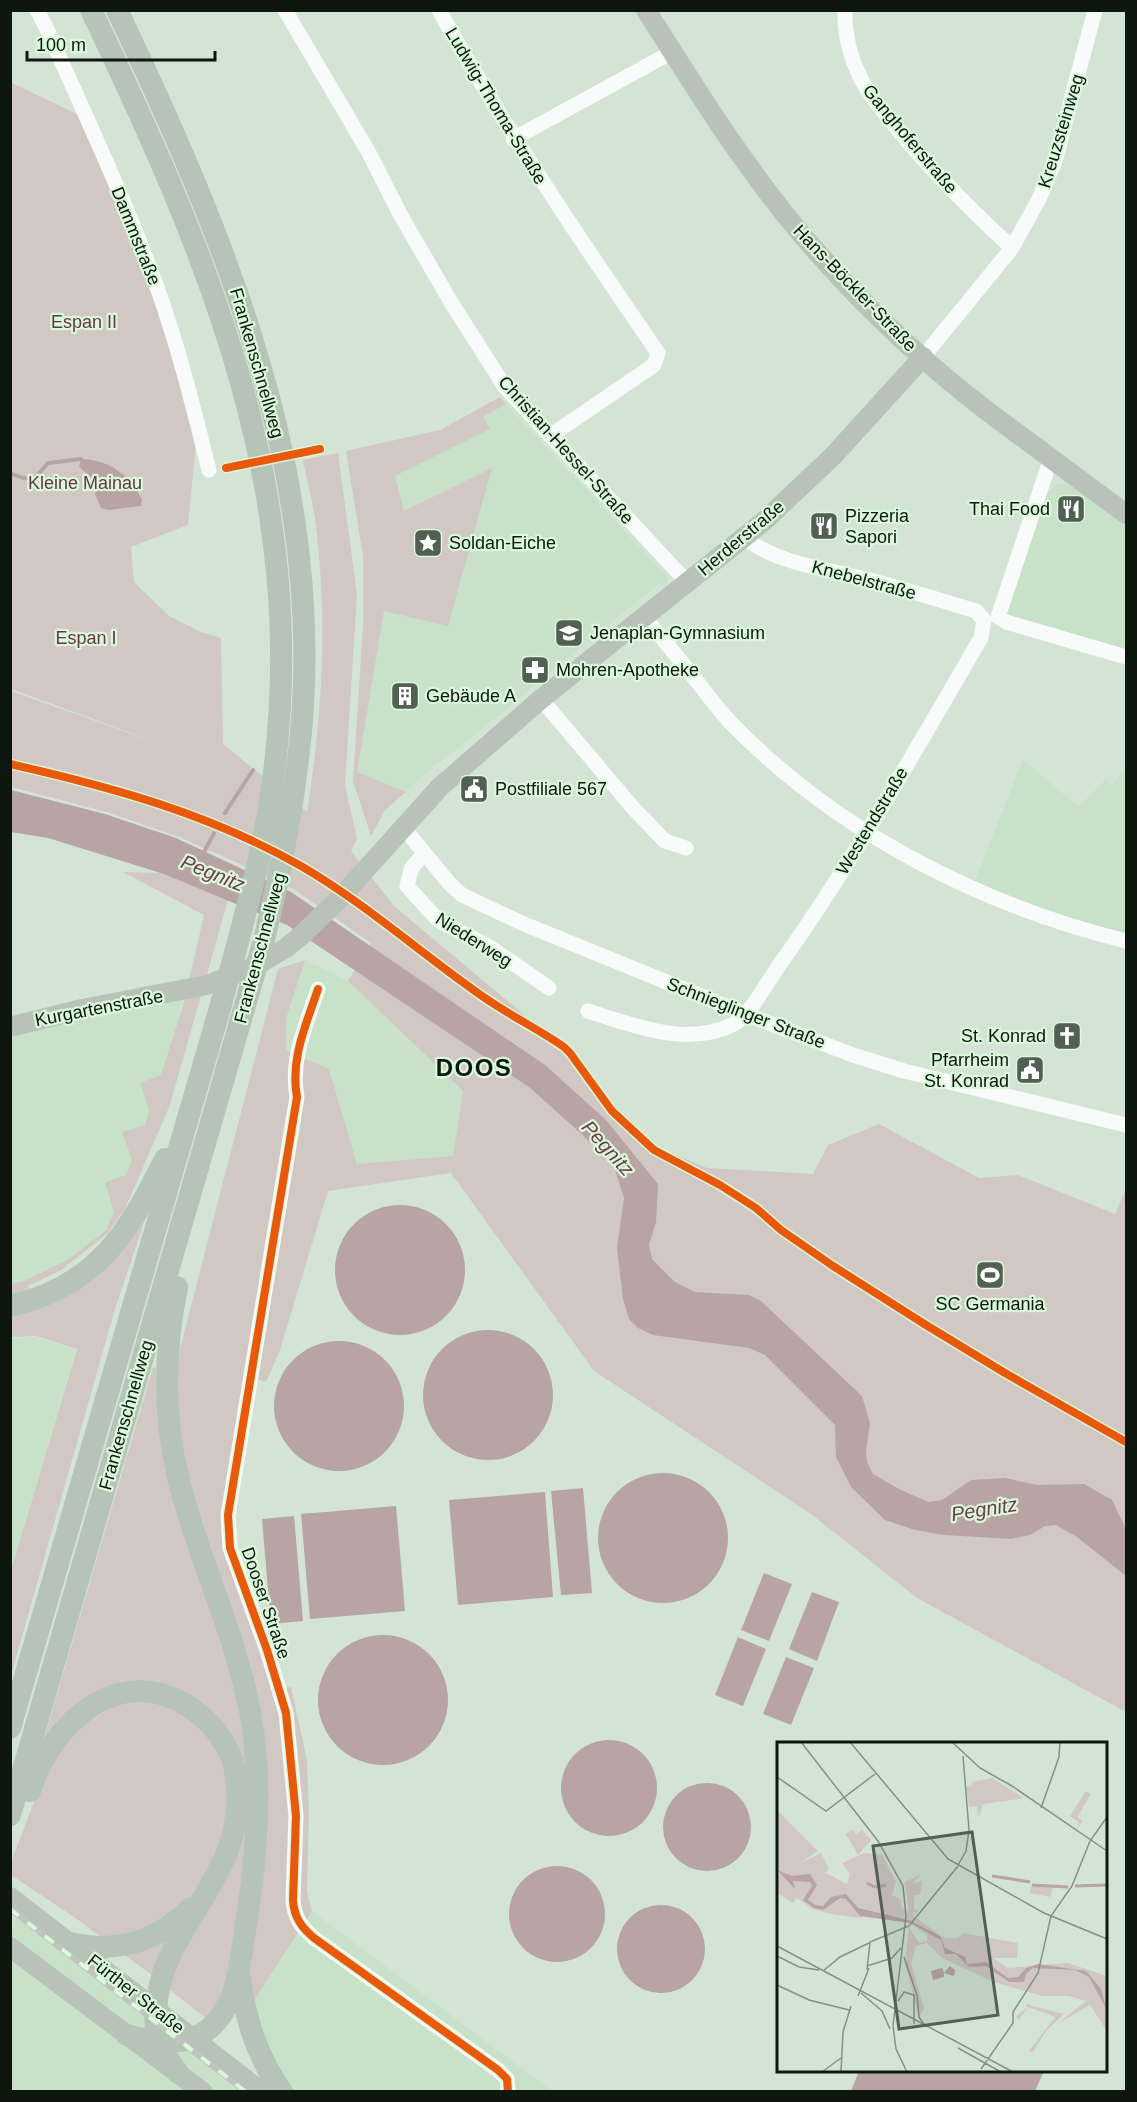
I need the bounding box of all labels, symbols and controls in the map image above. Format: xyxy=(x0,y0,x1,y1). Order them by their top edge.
scale bar xyxy=(27,24,214,62)
street label: Ludwig-Thoma-Straße xyxy=(441,24,551,188)
text: 100 m xyxy=(36,35,86,55)
street label: Kreuzsteinweg xyxy=(1034,72,1088,190)
street label: Ganghoferstraße xyxy=(859,80,961,198)
street label: Dammstraße xyxy=(107,184,165,288)
street label: Hans-Böckler-Straße xyxy=(789,221,921,355)
street label: Frankenschnellweg xyxy=(226,286,288,440)
park label: Espan II xyxy=(51,312,117,332)
street label: Christian-Hessel-Straße xyxy=(494,372,638,528)
park label: Kleine Mainau xyxy=(28,473,142,493)
restaurant icon: Thai Food xyxy=(1055,493,1087,525)
street label: Herderstraße xyxy=(694,496,788,580)
place label: Thai Food xyxy=(969,499,1050,519)
place label: Pizzeria Sapori xyxy=(845,506,910,547)
restaurant icon: Pizzeria Sapori xyxy=(808,510,840,542)
place icon: Soldan-Eiche xyxy=(412,527,444,559)
place label: Soldan-Eiche xyxy=(449,533,556,553)
street label: Knebelstraße xyxy=(810,556,918,604)
school or university icon: Jenaplan-Gymnasium xyxy=(553,617,585,649)
place label: Jenaplan-Gymnasium xyxy=(590,623,765,643)
park label: Espan I xyxy=(55,628,117,648)
pharmacy icon: Mohren-Apotheke xyxy=(519,654,551,686)
place label: Mohren-Apotheke xyxy=(556,660,699,680)
building icon: Gebäude A xyxy=(389,680,421,712)
place label: Gebäude A xyxy=(426,686,516,706)
street label: Westendstraße xyxy=(832,764,912,878)
public building icon: Postfiliale 567 xyxy=(458,773,490,805)
place label: Postfiliale 567 xyxy=(495,779,607,799)
water label: Pegnitz xyxy=(178,850,248,896)
street label: Frankenschnellweg xyxy=(230,871,290,1025)
street label: Niederweg xyxy=(432,909,516,971)
street label: Schnieglinger Straße xyxy=(664,974,828,1052)
street label: Kurgartenstraße xyxy=(33,986,165,1030)
church icon: St. Konrad xyxy=(1051,1020,1083,1052)
place label: St. Konrad xyxy=(961,1026,1046,1046)
place label: Pfarrheim St. Konrad xyxy=(924,1050,1009,1091)
district label: DOOS xyxy=(436,1054,512,1081)
public building icon: Pfarrheim St. Konrad xyxy=(1014,1054,1046,1086)
water label: Pegnitz xyxy=(578,1116,638,1180)
sports icon: SC Germania xyxy=(974,1259,1006,1291)
place label: SC Germania xyxy=(935,1294,1046,1314)
street label: Frankenschnellweg xyxy=(95,1338,157,1492)
water label: Pegnitz xyxy=(949,1493,1019,1525)
street label: Dooser Straße xyxy=(237,1544,295,1662)
inset map xyxy=(777,1742,1107,2072)
street label: Fürther Straße xyxy=(84,1950,188,2038)

